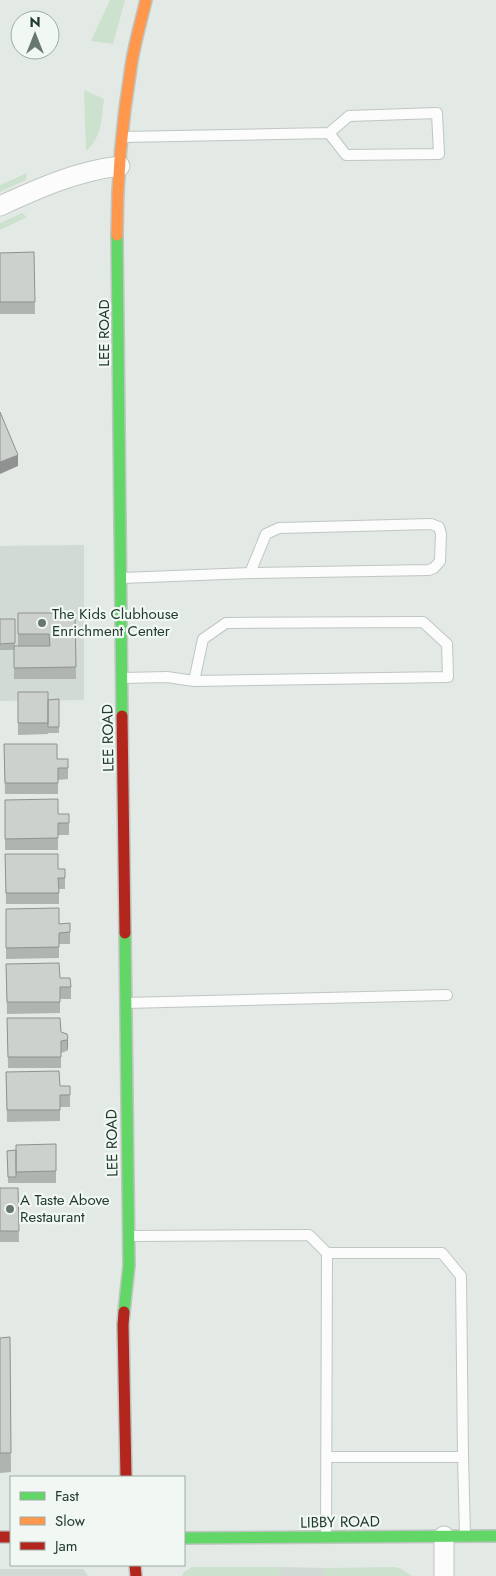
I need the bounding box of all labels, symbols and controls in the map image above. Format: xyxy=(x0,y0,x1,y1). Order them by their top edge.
north arrow xyxy=(10,10,60,60)
text: N xyxy=(29,12,41,32)
street label: LEE ROAD xyxy=(93,299,115,367)
place label: The Kids Clubhouse Enrichment Center xyxy=(52,603,179,642)
marker: The Kids Clubhouse Enrichment Center xyxy=(36,617,48,629)
street label: LEE ROAD xyxy=(96,704,120,772)
street label: LEE ROAD xyxy=(100,1109,124,1177)
place label: A Taste Above Restaurant xyxy=(20,1189,110,1228)
marker: A Taste Above Restaurant xyxy=(4,1203,16,1215)
legend xyxy=(10,1476,185,1566)
text: Fast xyxy=(55,1485,79,1507)
text: Slow xyxy=(55,1510,86,1532)
street label: LIBBY ROAD xyxy=(300,1510,380,1534)
text: Jam xyxy=(53,1535,78,1557)

